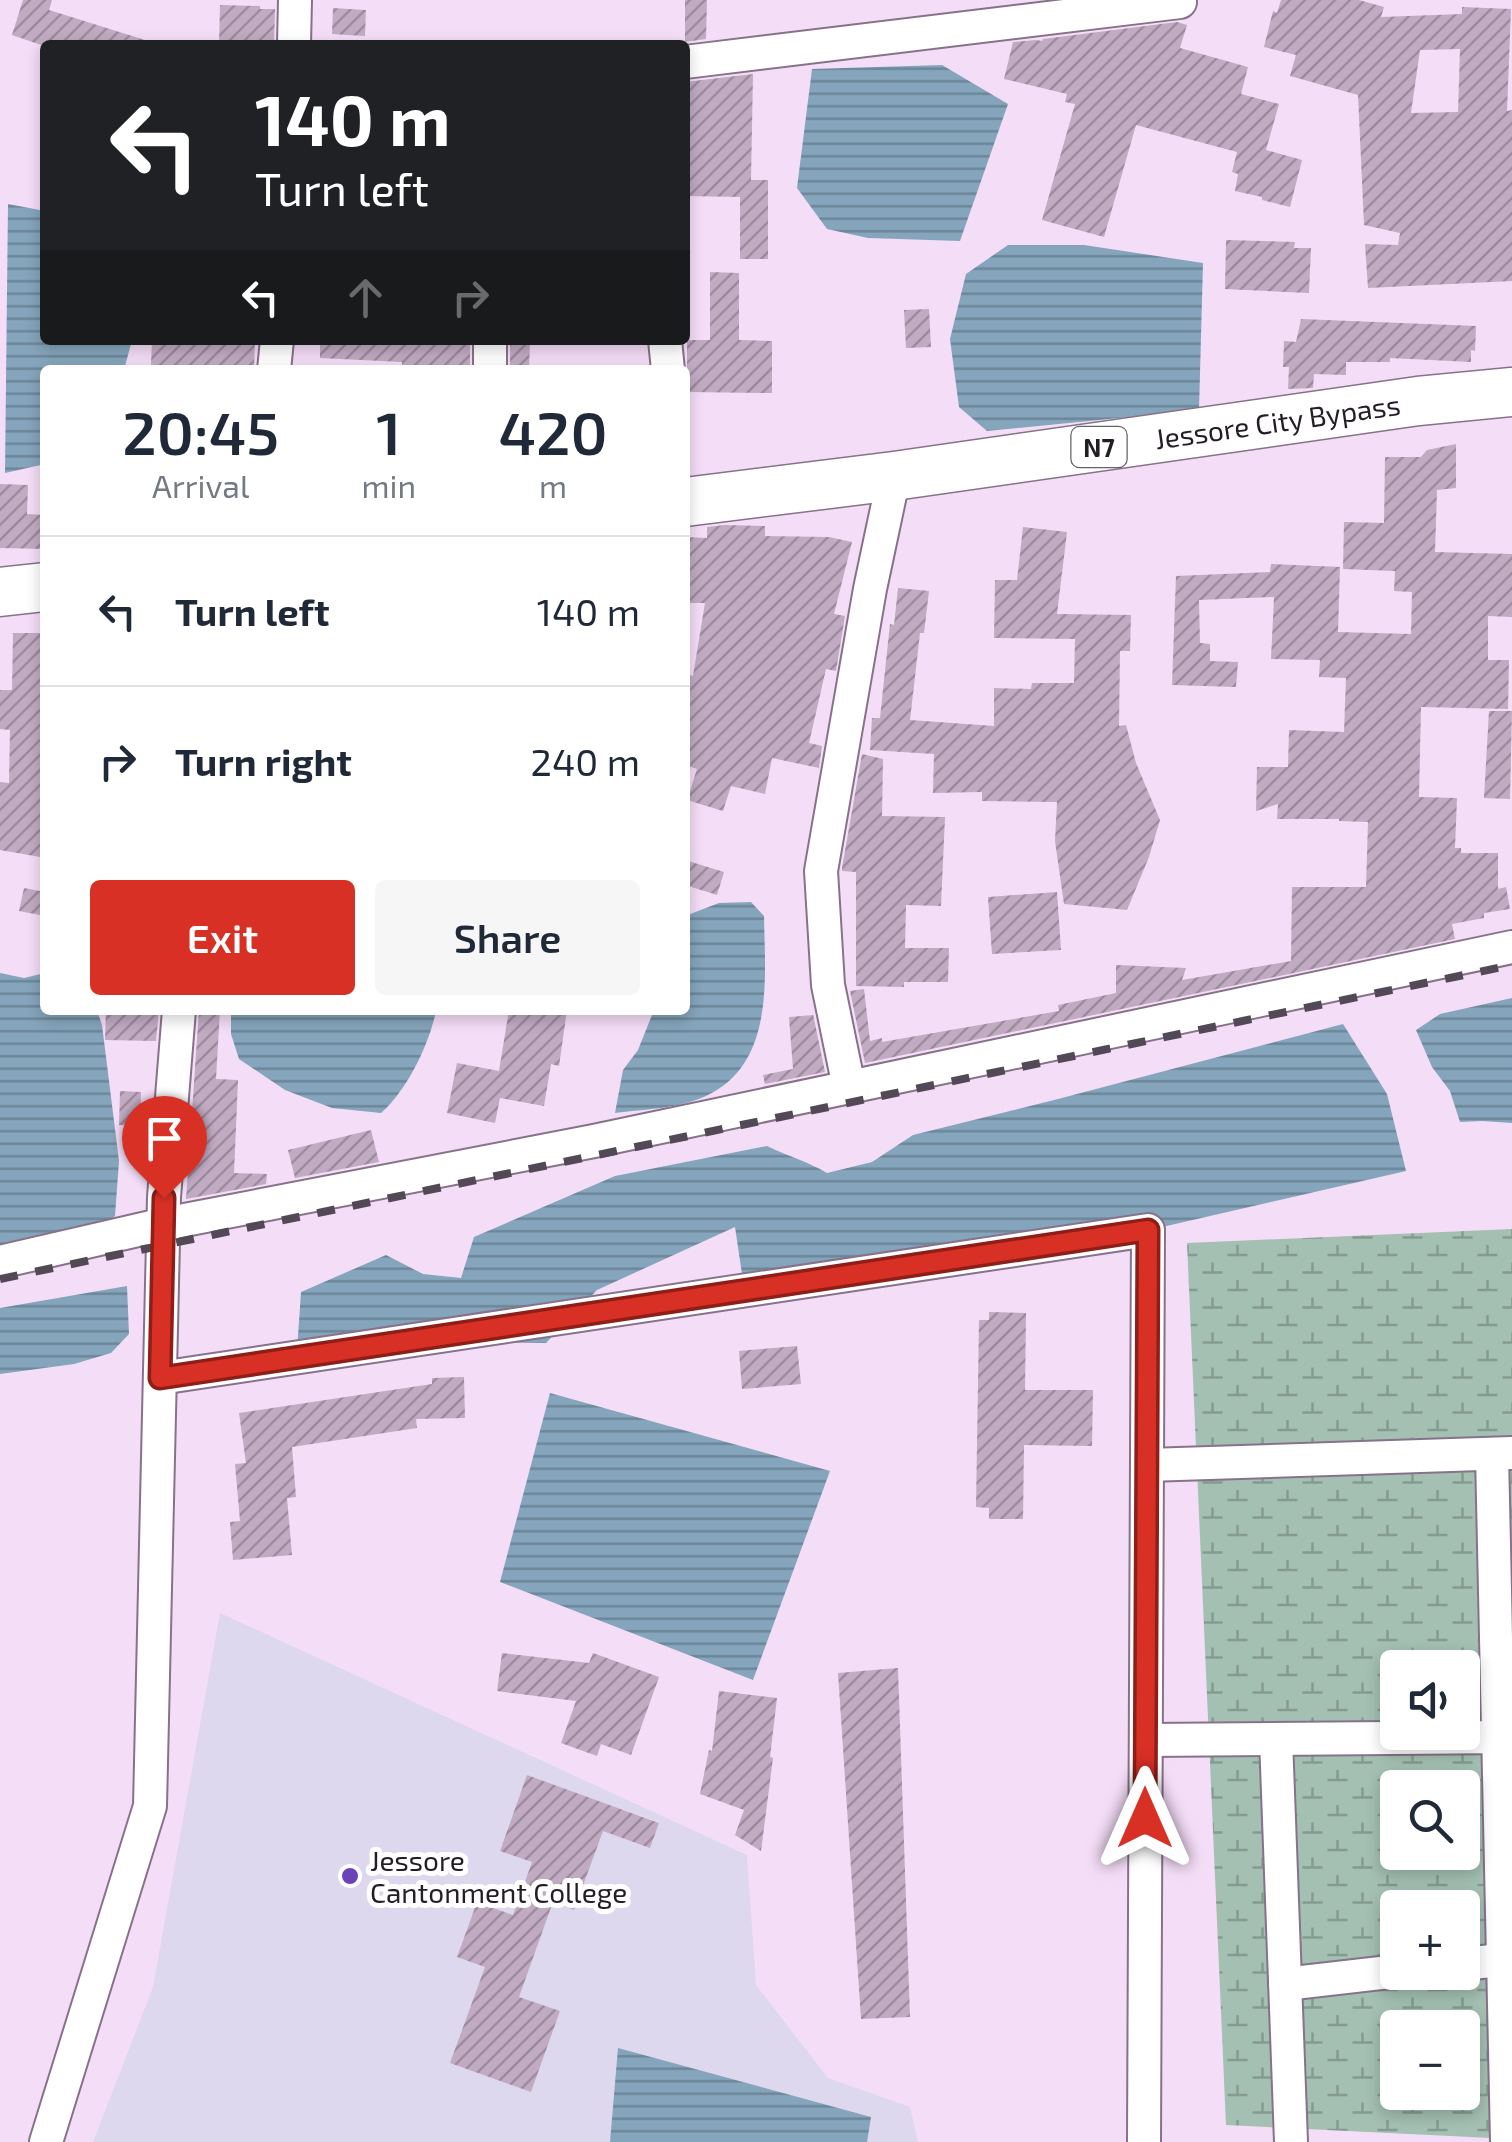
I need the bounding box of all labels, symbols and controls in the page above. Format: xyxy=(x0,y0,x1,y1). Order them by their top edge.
text: 140 m xyxy=(255,76,451,160)
icon: left xyxy=(90,80,220,210)
text: Turn left xyxy=(255,161,429,215)
icon: left xyxy=(233,270,288,325)
icon: ahead xyxy=(338,270,393,325)
icon: right xyxy=(443,270,498,325)
street label: Jessore City Bypass xyxy=(1153,387,1402,455)
text: 20:45 xyxy=(122,395,279,467)
text: 1 xyxy=(376,395,401,467)
text: 420 xyxy=(498,395,608,467)
road number: N7 xyxy=(1072,427,1126,467)
text: Arrival xyxy=(152,466,249,504)
text: min xyxy=(362,466,416,504)
text: m xyxy=(539,466,567,504)
icon: left xyxy=(90,584,145,639)
text: Turn left xyxy=(175,588,330,634)
text: 140 m xyxy=(537,588,640,634)
icon: right xyxy=(90,734,145,789)
text: Turn right xyxy=(175,738,352,784)
text: 240 m xyxy=(531,738,640,784)
button: Exit xyxy=(90,880,355,995)
button: Share xyxy=(375,880,640,995)
pin xyxy=(122,1096,207,1199)
icon: arrive xyxy=(137,1111,192,1166)
map controls xyxy=(1380,1650,1480,2110)
button: sound xyxy=(1380,1650,1480,1750)
position arrow xyxy=(1093,1766,1197,1870)
button: search xyxy=(1380,1770,1480,1870)
place label: Jessore Cantonment College xyxy=(370,1843,627,1909)
marker: Jessore Cantonment College xyxy=(339,1865,361,1887)
button: + xyxy=(1380,1890,1480,1990)
button: − xyxy=(1380,2010,1480,2110)

